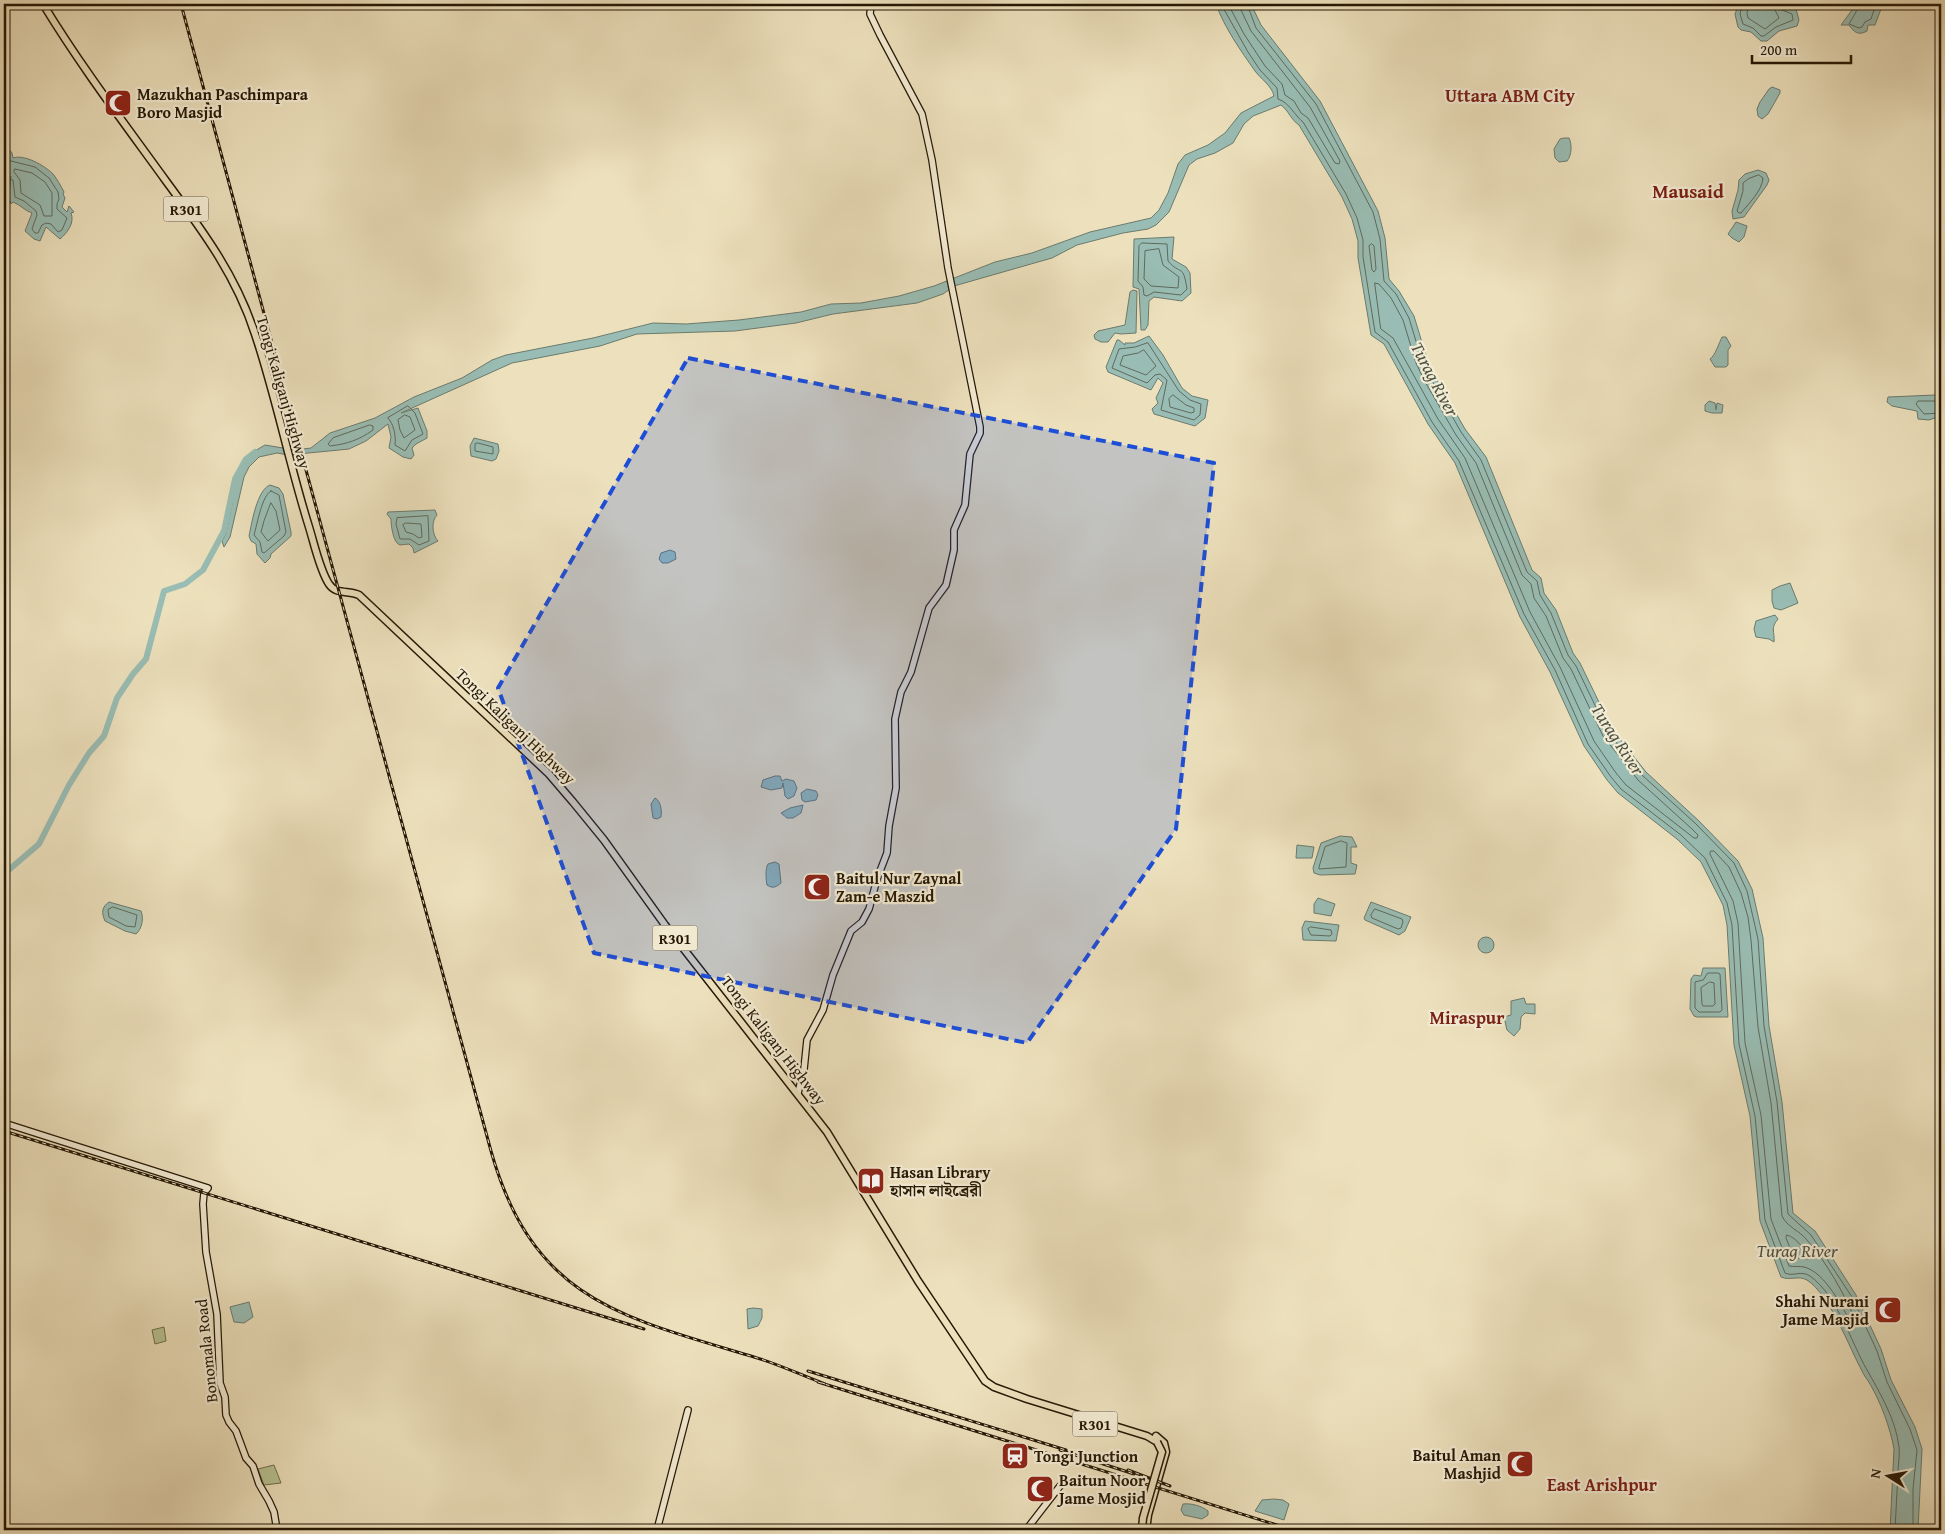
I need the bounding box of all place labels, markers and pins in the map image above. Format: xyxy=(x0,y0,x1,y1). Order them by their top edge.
place label: Mazukhan Paschimpara Boro Masjid xyxy=(137,82,309,124)
mosque icon: Mazukhan Paschimpara Boro Masjid xyxy=(103,88,133,118)
place label: Baitul Nur Zaynal Zam-e Maszid xyxy=(836,866,961,908)
mosque icon: Baitul Nur Zaynal Zam-e Maszid xyxy=(802,872,832,902)
place label: Hasan Library হাসান লাইব্রেরী xyxy=(889,1160,991,1202)
library icon: Hasan Library হাসান লাইব্রেরী xyxy=(856,1166,886,1196)
place label: Shahi Nurani Jame Masjid xyxy=(1775,1289,1870,1331)
mosque icon: Shahi Nurani Jame Masjid xyxy=(1873,1295,1903,1325)
station icon: Tongi Junction xyxy=(1000,1441,1030,1471)
place label: Baitul Aman Mashjid xyxy=(1413,1443,1502,1485)
place label: Tongi Junction xyxy=(1034,1444,1139,1468)
mosque icon: Baitul Aman Mashjid xyxy=(1505,1449,1535,1479)
place label: Baitun Noor Jame Mosjid xyxy=(1056,1468,1147,1510)
mosque icon: Baitun Noor Jame Mosjid xyxy=(1025,1474,1055,1504)

